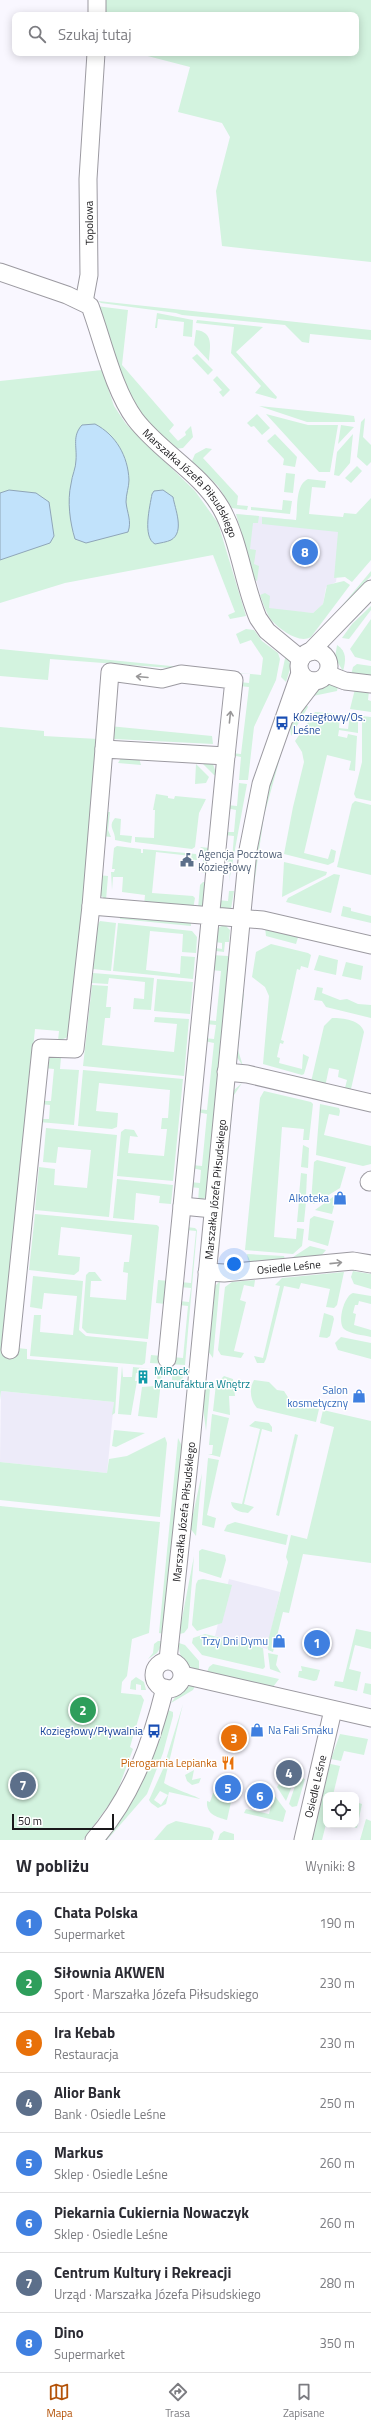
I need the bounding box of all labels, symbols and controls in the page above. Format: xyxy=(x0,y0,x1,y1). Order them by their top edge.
search box xyxy=(12,12,359,56)
icon: search xyxy=(26,23,48,45)
text: Szukaj tutaj xyxy=(58,23,131,46)
street label: Topolowa xyxy=(81,200,97,245)
street label: Marszałka Józefa Piłsudskiego xyxy=(139,425,241,540)
pin: 8 xyxy=(292,537,318,567)
one-way arrow xyxy=(136,673,149,680)
place label: Koziegłowy/Os. Leśne xyxy=(293,709,365,738)
one-way arrow xyxy=(226,711,233,724)
bus stop icon: Koziegłowy/Os. Leśne xyxy=(274,715,290,731)
place label: Agencja Pocztowa Koziegłowy xyxy=(198,846,283,875)
public building icon: Agencja Pocztowa Koziegłowy xyxy=(179,852,195,868)
street label: Marszałka Józefa Piłsudskiego xyxy=(201,1118,230,1260)
place label: Alkoteka xyxy=(289,1190,329,1206)
shop icon: Alkoteka xyxy=(332,1190,348,1206)
your location xyxy=(224,1254,244,1274)
street label: Osiedle Leśne xyxy=(256,1256,322,1278)
one-way arrow xyxy=(329,1259,342,1267)
place label: MiRock Manufaktura Wnętrz xyxy=(154,1363,250,1392)
building icon: MiRock Manufaktura Wnętrz xyxy=(135,1369,151,1385)
place label: Salon kosmetyczny xyxy=(287,1382,349,1411)
shop icon: Salon kosmetyczny xyxy=(351,1388,367,1404)
street label: Marszałka Józefa Piłsudskiego xyxy=(168,1441,199,1583)
pin: 1 xyxy=(304,1628,330,1658)
place label: Trzy Dni Dymu xyxy=(201,1633,268,1649)
shop icon: Trzy Dni Dymu xyxy=(271,1633,287,1649)
pin: 2 xyxy=(70,1695,96,1725)
shop icon: Na Fali Smaku xyxy=(249,1722,265,1738)
place label: Na Fali Smaku xyxy=(268,1722,334,1738)
place label: Koziegłowy/Pływalnia xyxy=(40,1723,143,1739)
bus stop icon: Koziegłowy/Pływalnia xyxy=(146,1723,162,1739)
pin: 3 xyxy=(221,1723,247,1753)
street label: Osiedle Leśne xyxy=(300,1753,330,1819)
place label: Pierogarnia Lepianka xyxy=(121,1755,217,1771)
restaurant icon: Pierogarnia Lepianka xyxy=(220,1755,236,1771)
pin: 4 xyxy=(276,1758,302,1788)
pin: 7 xyxy=(10,1770,36,1800)
pin: 5 xyxy=(215,1773,241,1803)
pin: 6 xyxy=(247,1781,273,1811)
map controls xyxy=(323,1792,359,1828)
button: locate xyxy=(323,1792,359,1828)
scale bar xyxy=(12,1812,114,1831)
text: 50 m xyxy=(18,1813,42,1829)
text: W pobliżu xyxy=(16,1853,89,1879)
text: Wyniki: 8 xyxy=(305,1856,355,1876)
text: Chata Polska xyxy=(54,1901,138,1924)
text: 1 xyxy=(25,1913,33,1933)
text: 190 m xyxy=(319,1913,355,1933)
text: Supermarket xyxy=(54,1924,125,1944)
text: Siłownia AKWEN xyxy=(54,1961,165,1984)
text: 2 xyxy=(25,1973,33,1993)
text: 230 m xyxy=(319,1973,355,1993)
text: Sport · Marszałka Józefa Piłsudskiego xyxy=(54,1984,259,2004)
text: Ira Kebab xyxy=(54,2021,115,2044)
text: 3 xyxy=(25,2033,33,2053)
text: 230 m xyxy=(319,2033,355,2053)
text: Restauracja xyxy=(54,2044,119,2064)
text: Alior Bank xyxy=(54,2081,121,2104)
text: 4 xyxy=(25,2093,33,2113)
text: 250 m xyxy=(319,2093,355,2113)
text: Bank · Osiedle Leśne xyxy=(54,2104,166,2124)
text: Markus xyxy=(54,2141,103,2164)
text: 5 xyxy=(25,2153,33,2173)
text: 260 m xyxy=(319,2153,355,2173)
text: Sklep · Osiedle Leśne xyxy=(54,2164,168,2184)
text: Piekarnia Cukiernia Nowaczyk xyxy=(54,2201,249,2224)
text: 6 xyxy=(25,2213,33,2233)
text: 260 m xyxy=(319,2213,355,2233)
text: Sklep · Osiedle Leśne xyxy=(54,2224,168,2244)
text: Centrum Kultury i Rekreacji xyxy=(54,2261,231,2284)
text: 7 xyxy=(25,2273,33,2293)
text: 280 m xyxy=(319,2273,355,2293)
text: Urząd · Marszałka Józefa Piłsudskiego xyxy=(54,2284,261,2304)
text: Dino xyxy=(54,2321,84,2344)
text: 8 xyxy=(25,2333,33,2353)
text: 350 m xyxy=(319,2333,355,2353)
text: Supermarket xyxy=(54,2344,125,2364)
tab: Mapa xyxy=(46,2381,72,2421)
tab: Trasa xyxy=(165,2381,190,2421)
tab: Zapisane xyxy=(283,2381,325,2421)

